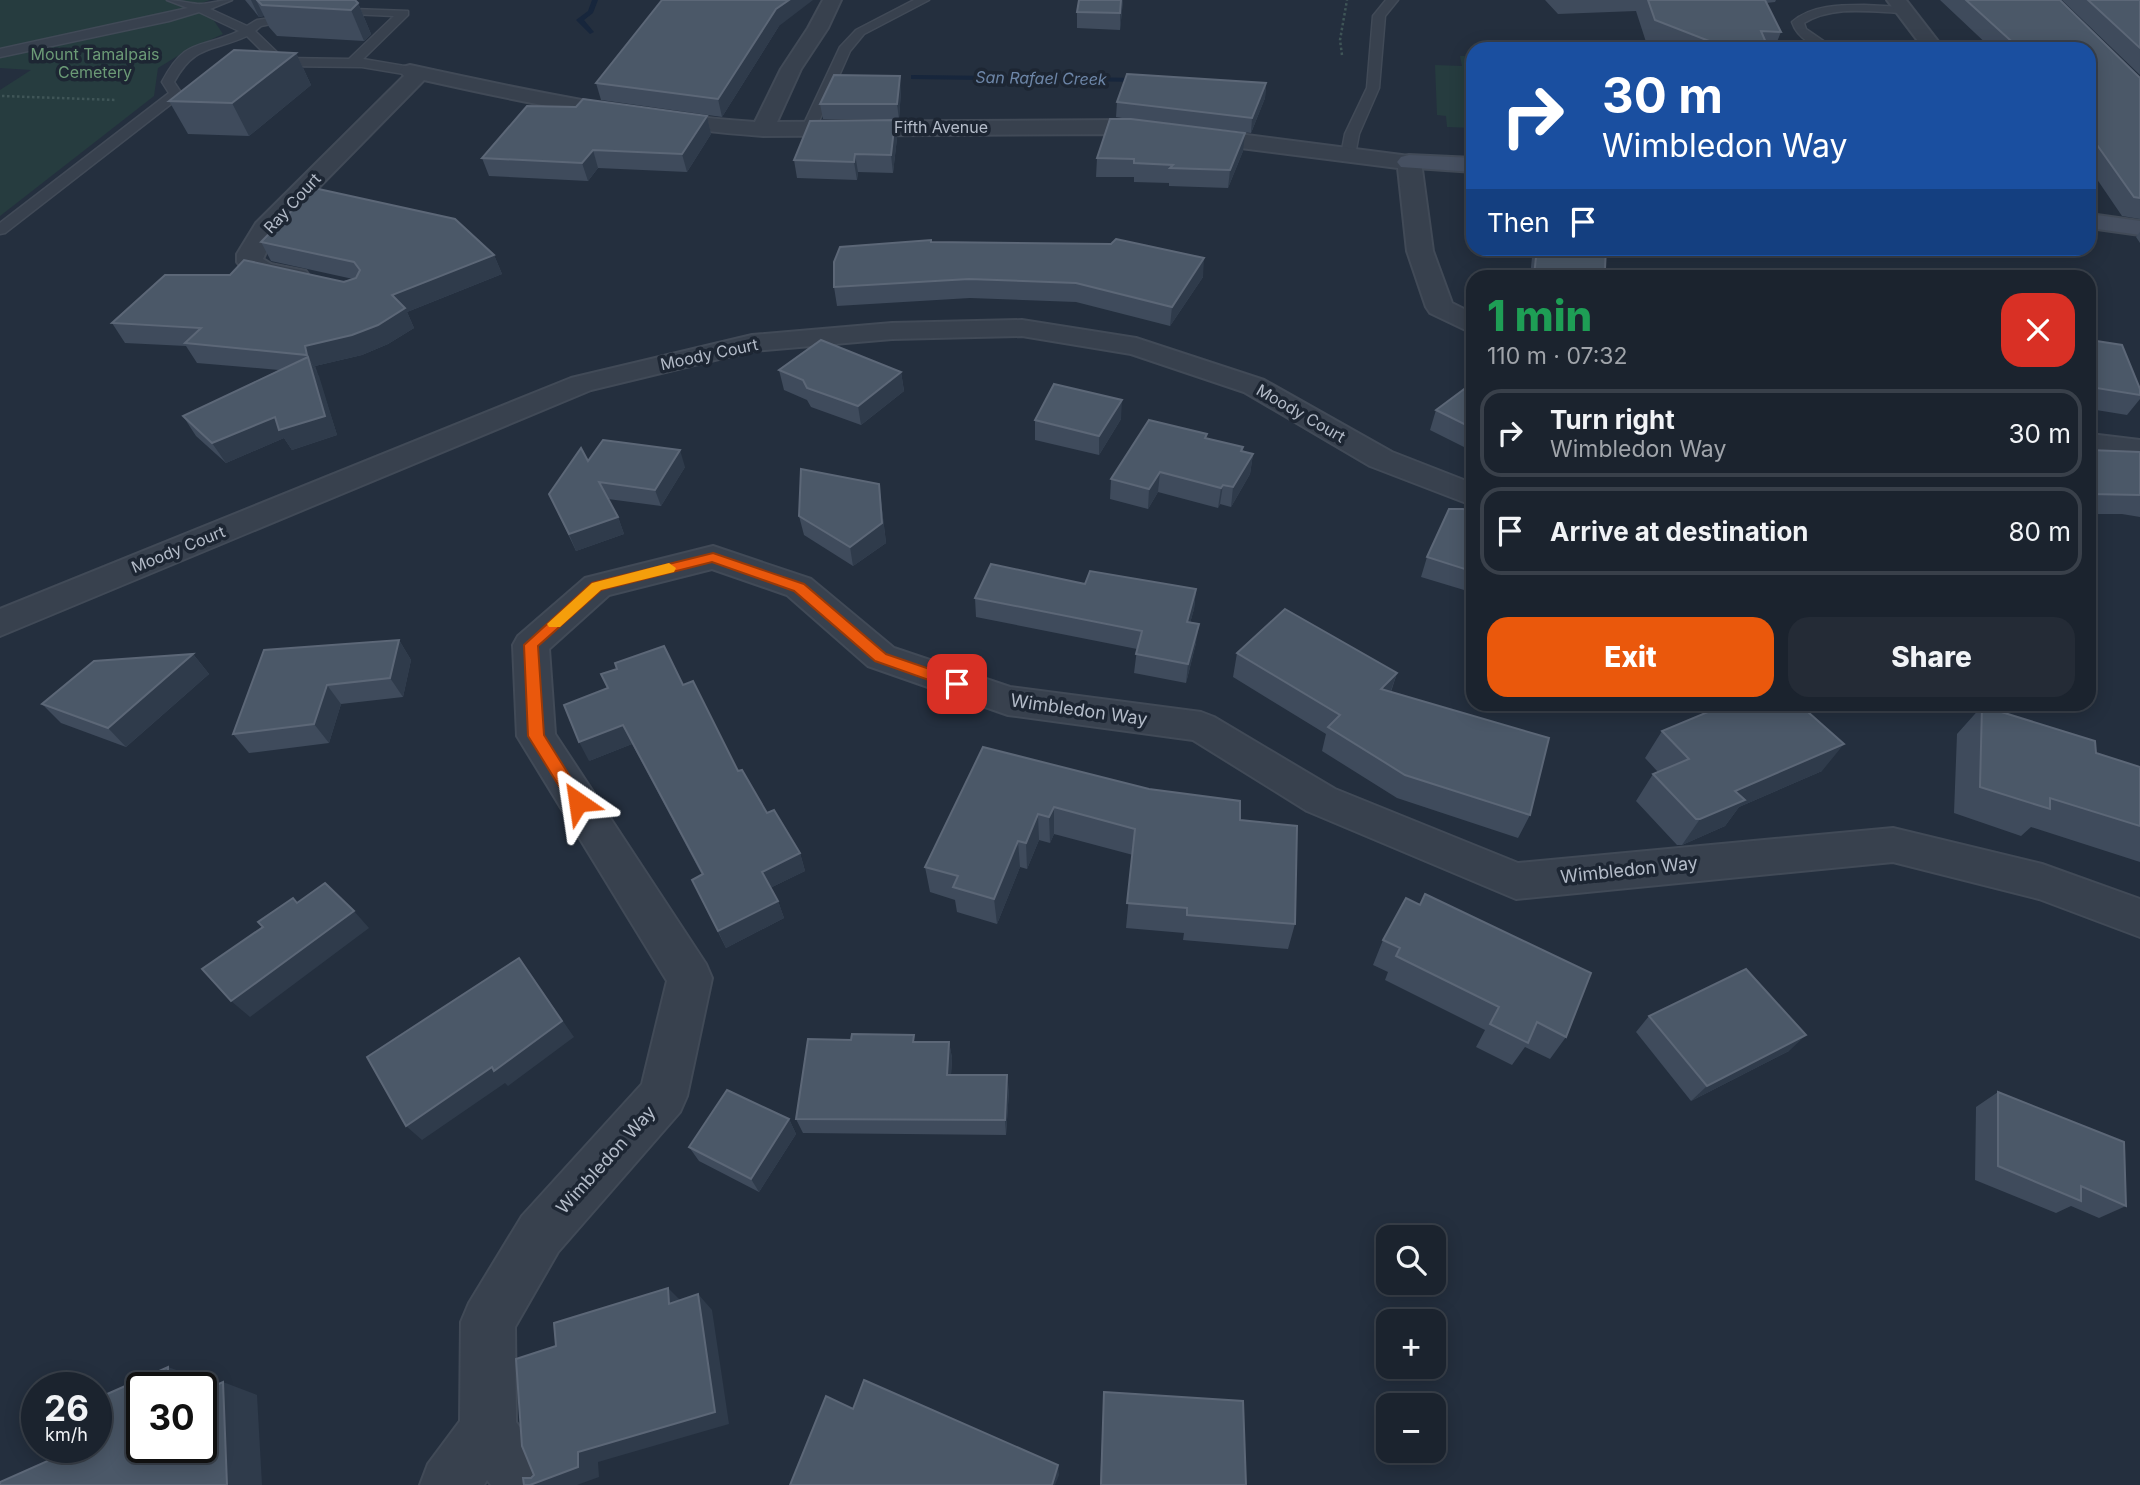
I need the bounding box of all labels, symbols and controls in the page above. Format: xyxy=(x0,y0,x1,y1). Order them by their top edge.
park label: Mount Tamalpais Cemetery xyxy=(31,44,159,82)
text: 30 m xyxy=(1602,66,1723,125)
water label: San Rafael Creek xyxy=(975,67,1107,89)
icon: right xyxy=(1487,70,1578,161)
street label: Fifth Avenue xyxy=(894,117,988,137)
text: Wimbledon Way xyxy=(1602,126,1847,165)
street label: Ray Court xyxy=(259,169,325,237)
icon: arrive xyxy=(1564,203,1602,241)
text: Then xyxy=(1487,207,1550,238)
text: 1 min xyxy=(1487,290,1592,341)
button: close xyxy=(2001,293,2075,367)
street label: Moody Court xyxy=(658,334,760,374)
text: 110 m · 07:32 xyxy=(1487,342,1628,370)
street label: Moody Court xyxy=(1253,380,1349,446)
text: Turn right xyxy=(1550,404,1675,435)
icon: right xyxy=(1491,414,1529,452)
text: 30 m xyxy=(2008,418,2071,449)
text: Wimbledon Way xyxy=(1550,435,1726,463)
icon: arrive xyxy=(1491,512,1529,550)
text: Arrive at destination xyxy=(1550,516,1809,547)
text: 80 m xyxy=(2008,516,2071,547)
street label: Moody Court xyxy=(128,521,228,577)
button: Exit xyxy=(1487,617,1774,697)
button: Share xyxy=(1788,617,2075,697)
pin xyxy=(927,654,987,714)
icon: arrive xyxy=(938,665,976,703)
street label: Wimbledon Way xyxy=(1009,690,1149,730)
position arrow xyxy=(541,765,615,839)
street label: Wimbledon Way xyxy=(1559,852,1699,887)
street label: Wimbledon Way xyxy=(552,1101,660,1218)
map controls xyxy=(1376,1225,1446,1463)
button: search xyxy=(1376,1225,1446,1295)
button: + xyxy=(1376,1309,1446,1379)
speed limit sign: 30 xyxy=(126,1372,217,1463)
text: 26 xyxy=(44,1387,89,1429)
button: − xyxy=(1376,1393,1446,1463)
text: km/h xyxy=(45,1424,88,1445)

